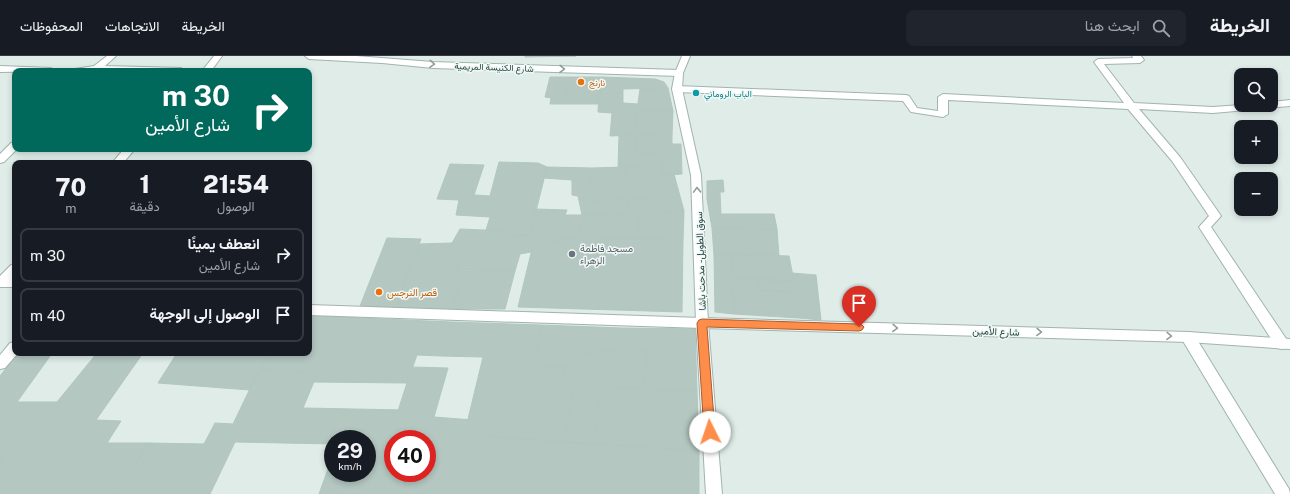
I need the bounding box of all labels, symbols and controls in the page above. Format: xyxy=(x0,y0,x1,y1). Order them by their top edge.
search box xyxy=(906,10,1186,46)
text: الخريطة xyxy=(1210,14,1270,36)
text: ابحث هنا xyxy=(1085,17,1140,34)
icon: search xyxy=(1150,17,1172,39)
text: المحفوظات xyxy=(20,18,83,34)
text: الاتجاهات xyxy=(105,18,159,34)
text: الخريطة xyxy=(181,18,225,34)
one-way arrow xyxy=(429,60,435,69)
street label: شارع الكنيسة المريمية xyxy=(454,60,534,75)
one-way arrow xyxy=(559,65,565,73)
map controls xyxy=(1234,68,1278,216)
button: search xyxy=(1234,68,1278,112)
marker: نارنج xyxy=(576,77,586,87)
place label: نارنج xyxy=(589,77,606,89)
text: 30 m xyxy=(162,79,230,112)
icon: right xyxy=(244,84,296,136)
marker: الباب الروماني xyxy=(691,88,701,98)
place label: الباب الروماني xyxy=(704,88,752,101)
text: شارع الأمين xyxy=(145,114,230,135)
button: + xyxy=(1234,120,1278,164)
text: 1 xyxy=(139,170,150,198)
text: 21:54 xyxy=(203,170,269,198)
button: − xyxy=(1234,172,1278,216)
text: 70 xyxy=(55,173,86,201)
one-way arrow xyxy=(693,187,701,193)
text: دقيقة xyxy=(130,199,160,214)
text: الوصول xyxy=(217,199,255,214)
text: m xyxy=(65,201,76,216)
street label: سوق الطويل - مدحت باشا xyxy=(692,211,709,311)
text: انعطف يمينًا xyxy=(187,235,260,252)
place label: مسجد فاطمة الزهراء xyxy=(580,242,633,267)
icon: right xyxy=(272,244,294,266)
text: 30 m xyxy=(30,247,65,264)
marker: مسجد فاطمة الزهراء xyxy=(567,249,577,259)
text: شارع الأمين xyxy=(199,258,260,273)
place label: قصر النرجس xyxy=(387,286,438,299)
pin xyxy=(842,286,876,327)
marker: قصر النرجس xyxy=(374,287,384,297)
icon: arrive xyxy=(848,292,870,314)
icon: arrive xyxy=(272,304,294,326)
text: الوصول إلى الوجهة xyxy=(150,305,260,322)
text: 40 m xyxy=(30,307,65,324)
one-way arrow xyxy=(892,324,898,333)
street label: شارع الأمين xyxy=(972,324,1020,339)
one-way arrow xyxy=(1036,328,1042,337)
one-way arrow xyxy=(1166,332,1172,340)
position arrow xyxy=(689,411,731,453)
speed limit sign: 40 xyxy=(384,430,436,482)
text: 29 xyxy=(337,439,363,463)
text: km/h xyxy=(338,460,362,472)

